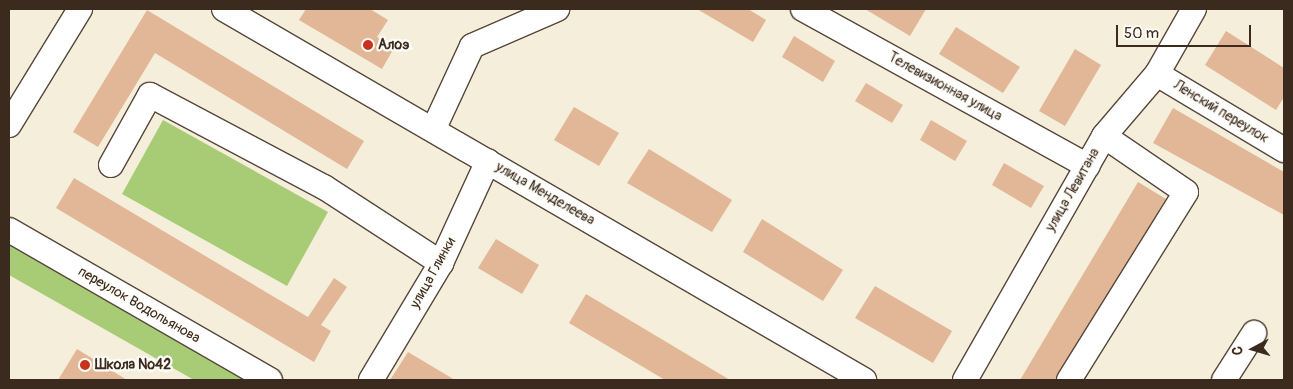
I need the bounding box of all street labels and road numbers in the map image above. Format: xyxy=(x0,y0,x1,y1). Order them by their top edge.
street label: Телевизионная улица xyxy=(885,49,1005,125)
street label: Ленский переулок xyxy=(1170,77,1272,147)
street label: улица Левитана xyxy=(1042,145,1104,235)
street label: улица Менделеева xyxy=(492,159,598,229)
street label: улица Глинки xyxy=(407,235,459,311)
street label: переулок Водопьянова xyxy=(75,263,203,347)

